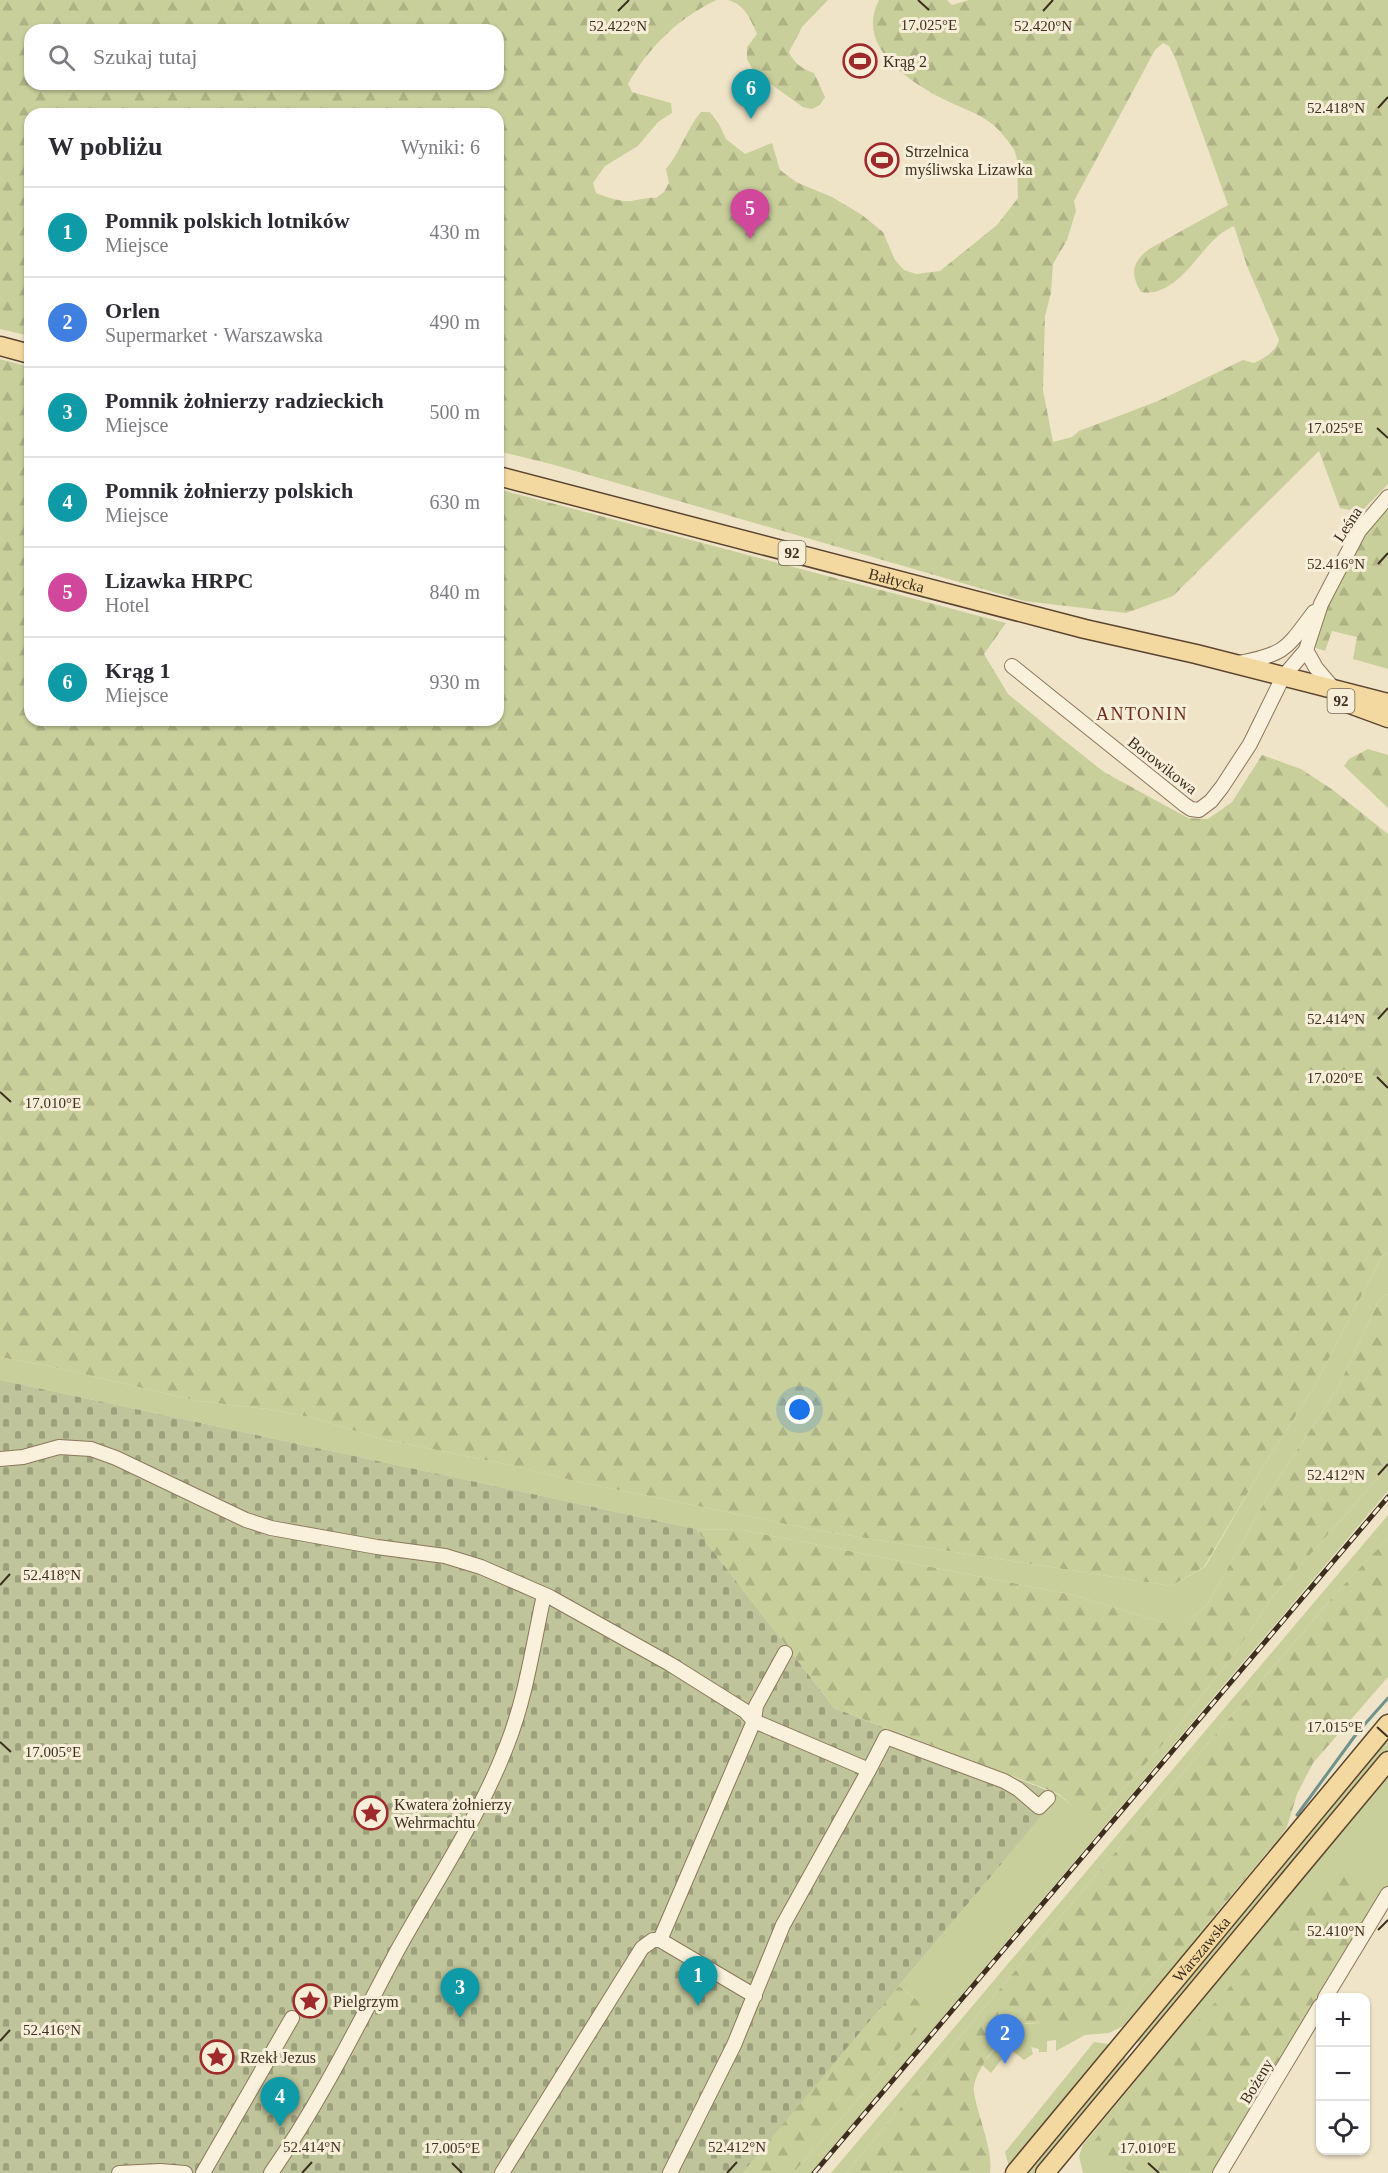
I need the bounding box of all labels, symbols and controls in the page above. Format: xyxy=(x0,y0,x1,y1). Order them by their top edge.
text: 17.025°E xyxy=(901,17,957,33)
text: 52.422°N xyxy=(589,18,647,34)
text: 52.420°N xyxy=(1014,18,1072,34)
search box xyxy=(24,24,504,90)
icon: search xyxy=(45,41,78,74)
sports icon: Krąg 2 xyxy=(842,43,878,79)
text: Szukaj tutaj xyxy=(93,44,197,69)
place label: Krąg 2 xyxy=(883,53,927,71)
pin: 6 xyxy=(732,70,771,119)
text: 52.418°N xyxy=(1307,100,1365,116)
text: W pobliżu xyxy=(48,132,162,161)
text: Wyniki: 6 xyxy=(401,136,480,158)
sports icon: Strzelnica myśliwska Lizawka xyxy=(864,142,900,178)
place label: Strzelnica myśliwska Lizawka xyxy=(905,143,1033,179)
pin: 5 xyxy=(730,190,770,239)
text: Pomnik polskich lotników xyxy=(105,208,350,233)
text: 1 xyxy=(63,221,73,243)
text: 430 m xyxy=(429,221,480,243)
text: Miejsce xyxy=(105,234,168,256)
text: Orlen xyxy=(105,298,160,323)
text: 2 xyxy=(63,311,73,333)
text: 490 m xyxy=(429,311,480,333)
text: Supermarket · Warszawska xyxy=(105,324,323,346)
text: Pomnik żołnierzy radzieckich xyxy=(105,388,384,413)
text: 3 xyxy=(63,401,73,423)
text: 500 m xyxy=(429,401,480,423)
text: Miejsce xyxy=(105,414,168,436)
text: 17.025°E xyxy=(1307,420,1363,436)
text: Pomnik żołnierzy polskich xyxy=(105,478,353,503)
text: 4 xyxy=(63,491,73,513)
text: 630 m xyxy=(429,491,480,513)
text: Miejsce xyxy=(105,504,168,526)
street label: Leśna xyxy=(1330,504,1365,545)
road number: 92 xyxy=(778,541,806,565)
text: 52.416°N xyxy=(1307,556,1365,572)
street label: Bałtycka xyxy=(867,565,926,596)
text: Lizawka HRPC xyxy=(105,568,254,593)
text: 5 xyxy=(63,581,73,603)
text: 840 m xyxy=(429,581,480,603)
text: Hotel xyxy=(105,594,149,616)
text: Krąg 1 xyxy=(105,658,170,683)
text: 6 xyxy=(63,671,73,693)
text: 930 m xyxy=(429,671,480,693)
text: Miejsce xyxy=(105,684,168,706)
road number: 92 xyxy=(1328,689,1354,713)
district label: ANTONIN xyxy=(1096,704,1188,724)
street label: Borowikowa xyxy=(1125,733,1200,798)
text: 52.414°N xyxy=(1307,1011,1365,1027)
text: 17.020°E xyxy=(1307,1070,1363,1086)
text: 17.010°E xyxy=(25,1095,81,1111)
your location xyxy=(785,1395,814,1424)
text: 52.412°N xyxy=(1307,1467,1365,1483)
text: 52.418°N xyxy=(23,1567,81,1583)
text: 17.015°E xyxy=(1307,1719,1363,1735)
text: 17.005°E xyxy=(25,1744,81,1760)
place icon: Kwatera żołnierzy Wehrmachtu xyxy=(353,1795,389,1831)
place label: Kwatera żołnierzy Wehrmachtu xyxy=(394,1796,512,1831)
street label: Warszawska xyxy=(1169,1913,1233,1986)
text: 52.410°N xyxy=(1307,1923,1365,1939)
pin: 1 xyxy=(678,1956,718,2006)
pin: 3 xyxy=(440,1968,480,2018)
place icon: Pielgrzym xyxy=(292,1983,328,2019)
place label: Pielgrzym xyxy=(333,1993,399,2011)
map controls xyxy=(1316,1993,1370,2155)
button: + xyxy=(1316,1993,1370,2047)
pin: 2 xyxy=(986,2014,1024,2064)
text: 52.416°N xyxy=(23,2022,81,2038)
place icon: Rzekł Jezus xyxy=(199,2039,235,2075)
button: − xyxy=(1316,2047,1370,2101)
place label: Rzekł Jezus xyxy=(240,2049,316,2066)
street label: Bożeny xyxy=(1237,2056,1277,2107)
pin: 4 xyxy=(260,2078,300,2127)
button: locate xyxy=(1316,2101,1370,2155)
text: 52.414°N xyxy=(283,2139,341,2155)
text: 52.412°N xyxy=(708,2139,766,2155)
text: 17.005°E xyxy=(424,2140,480,2156)
text: 17.010°E xyxy=(1120,2140,1176,2156)

